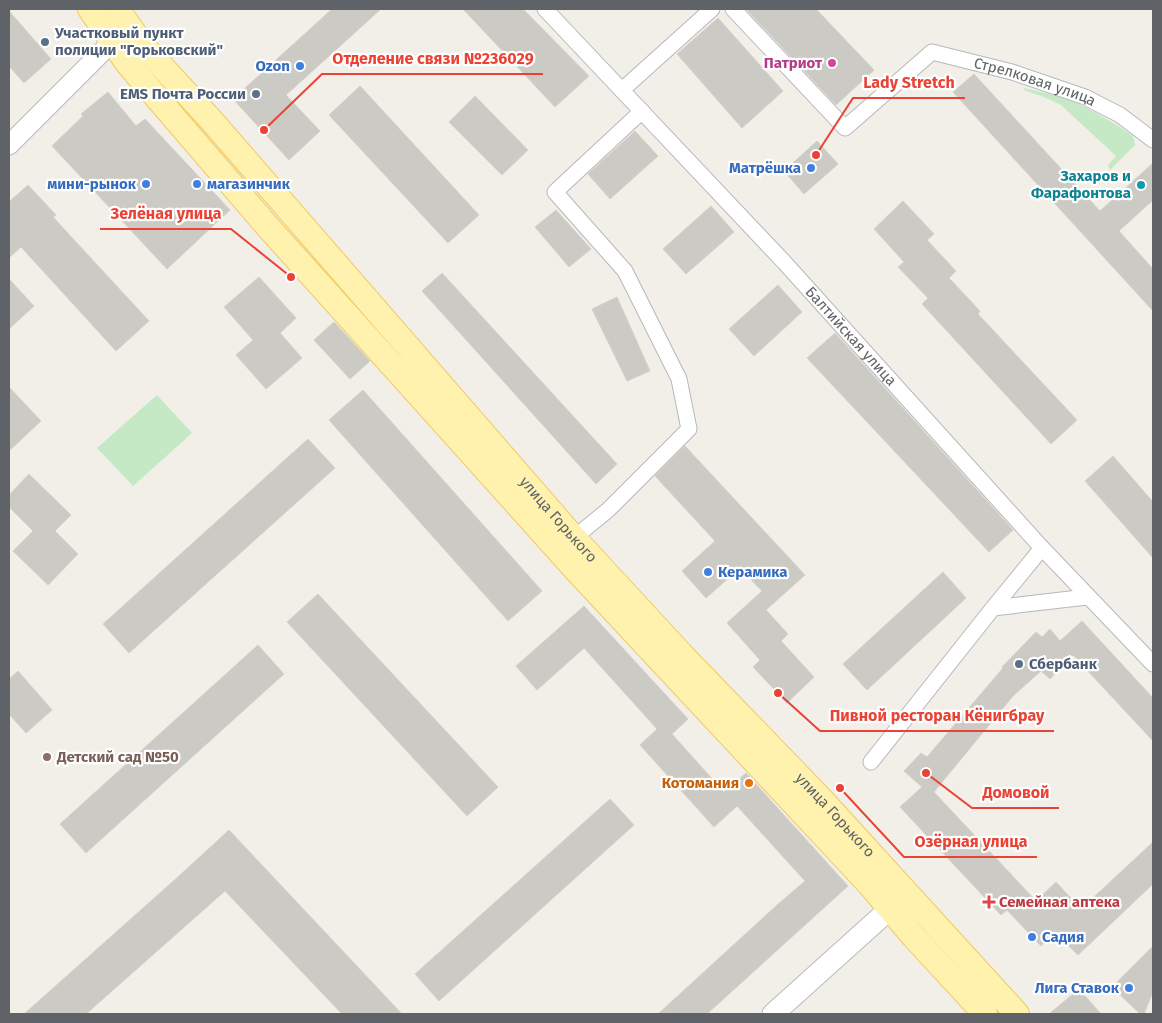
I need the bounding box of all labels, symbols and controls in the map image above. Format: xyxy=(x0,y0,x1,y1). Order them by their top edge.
place label: Участковый пункт полиции "Горьковский" xyxy=(54,24,223,59)
marker: Участковый пункт полиции "Горьковский" xyxy=(39,36,51,48)
callout: Отделение связи №236029 xyxy=(322,43,543,74)
text: Отделение связи №236029 xyxy=(332,49,534,68)
place label: Патриот xyxy=(764,54,823,72)
street label: Стрелковая улица xyxy=(972,54,1099,110)
place label: Ozon xyxy=(256,57,290,75)
marker: Патриот xyxy=(826,57,838,69)
marker: Ozon xyxy=(294,60,306,72)
callout: Lady Stretch xyxy=(853,67,965,98)
text: Lady Stretch xyxy=(863,73,955,92)
place label: EMS Почта России xyxy=(120,85,246,103)
marker: EMS Почта России xyxy=(250,88,262,100)
place label: Матрёшка xyxy=(729,159,801,177)
marker: Матрёшка xyxy=(805,162,817,174)
place label: Захаров и Фарафонтова xyxy=(1031,167,1131,202)
place label: мини-рынок xyxy=(47,175,137,193)
place label: магазинчик xyxy=(207,175,291,193)
marker: мини-рынок xyxy=(140,178,152,190)
marker: магазинчик xyxy=(191,178,203,190)
marker: Захаров и Фарафонтова xyxy=(1135,179,1147,191)
callout: Зелёная улица xyxy=(100,198,231,229)
text: Зелёная улица xyxy=(110,204,222,223)
street label: Балтийская улица xyxy=(802,283,900,390)
street label: улица Горького xyxy=(516,473,601,566)
place label: Керамика xyxy=(718,563,788,581)
marker: Керамика xyxy=(702,566,714,578)
place label: Сбербанк xyxy=(1029,655,1098,673)
marker: Сбербанк xyxy=(1013,658,1025,670)
callout: Пивной ресторан Кёнигбрау xyxy=(820,700,1054,731)
text: Пивной ресторан Кёнигбрау xyxy=(830,706,1045,725)
place label: Детский сад №50 xyxy=(56,748,179,766)
marker: Детский сад №50 xyxy=(41,751,53,763)
street label: улица Горького xyxy=(792,769,879,861)
place label: Котомания xyxy=(662,774,739,792)
marker: Котомания xyxy=(743,777,755,789)
callout: Домовой xyxy=(972,777,1059,808)
text: Домовой xyxy=(981,783,1050,802)
callout: Озёрная улица xyxy=(904,826,1037,857)
text: Озёрная улица xyxy=(915,832,1028,851)
place label: Семейная аптека xyxy=(999,893,1120,911)
marker: Семейная аптека xyxy=(983,896,995,908)
place label: Садия xyxy=(1042,928,1084,946)
marker: Садия xyxy=(1026,931,1038,943)
place label: Лига Ставок xyxy=(1035,979,1120,997)
marker: Лига Ставок xyxy=(1123,982,1135,994)

